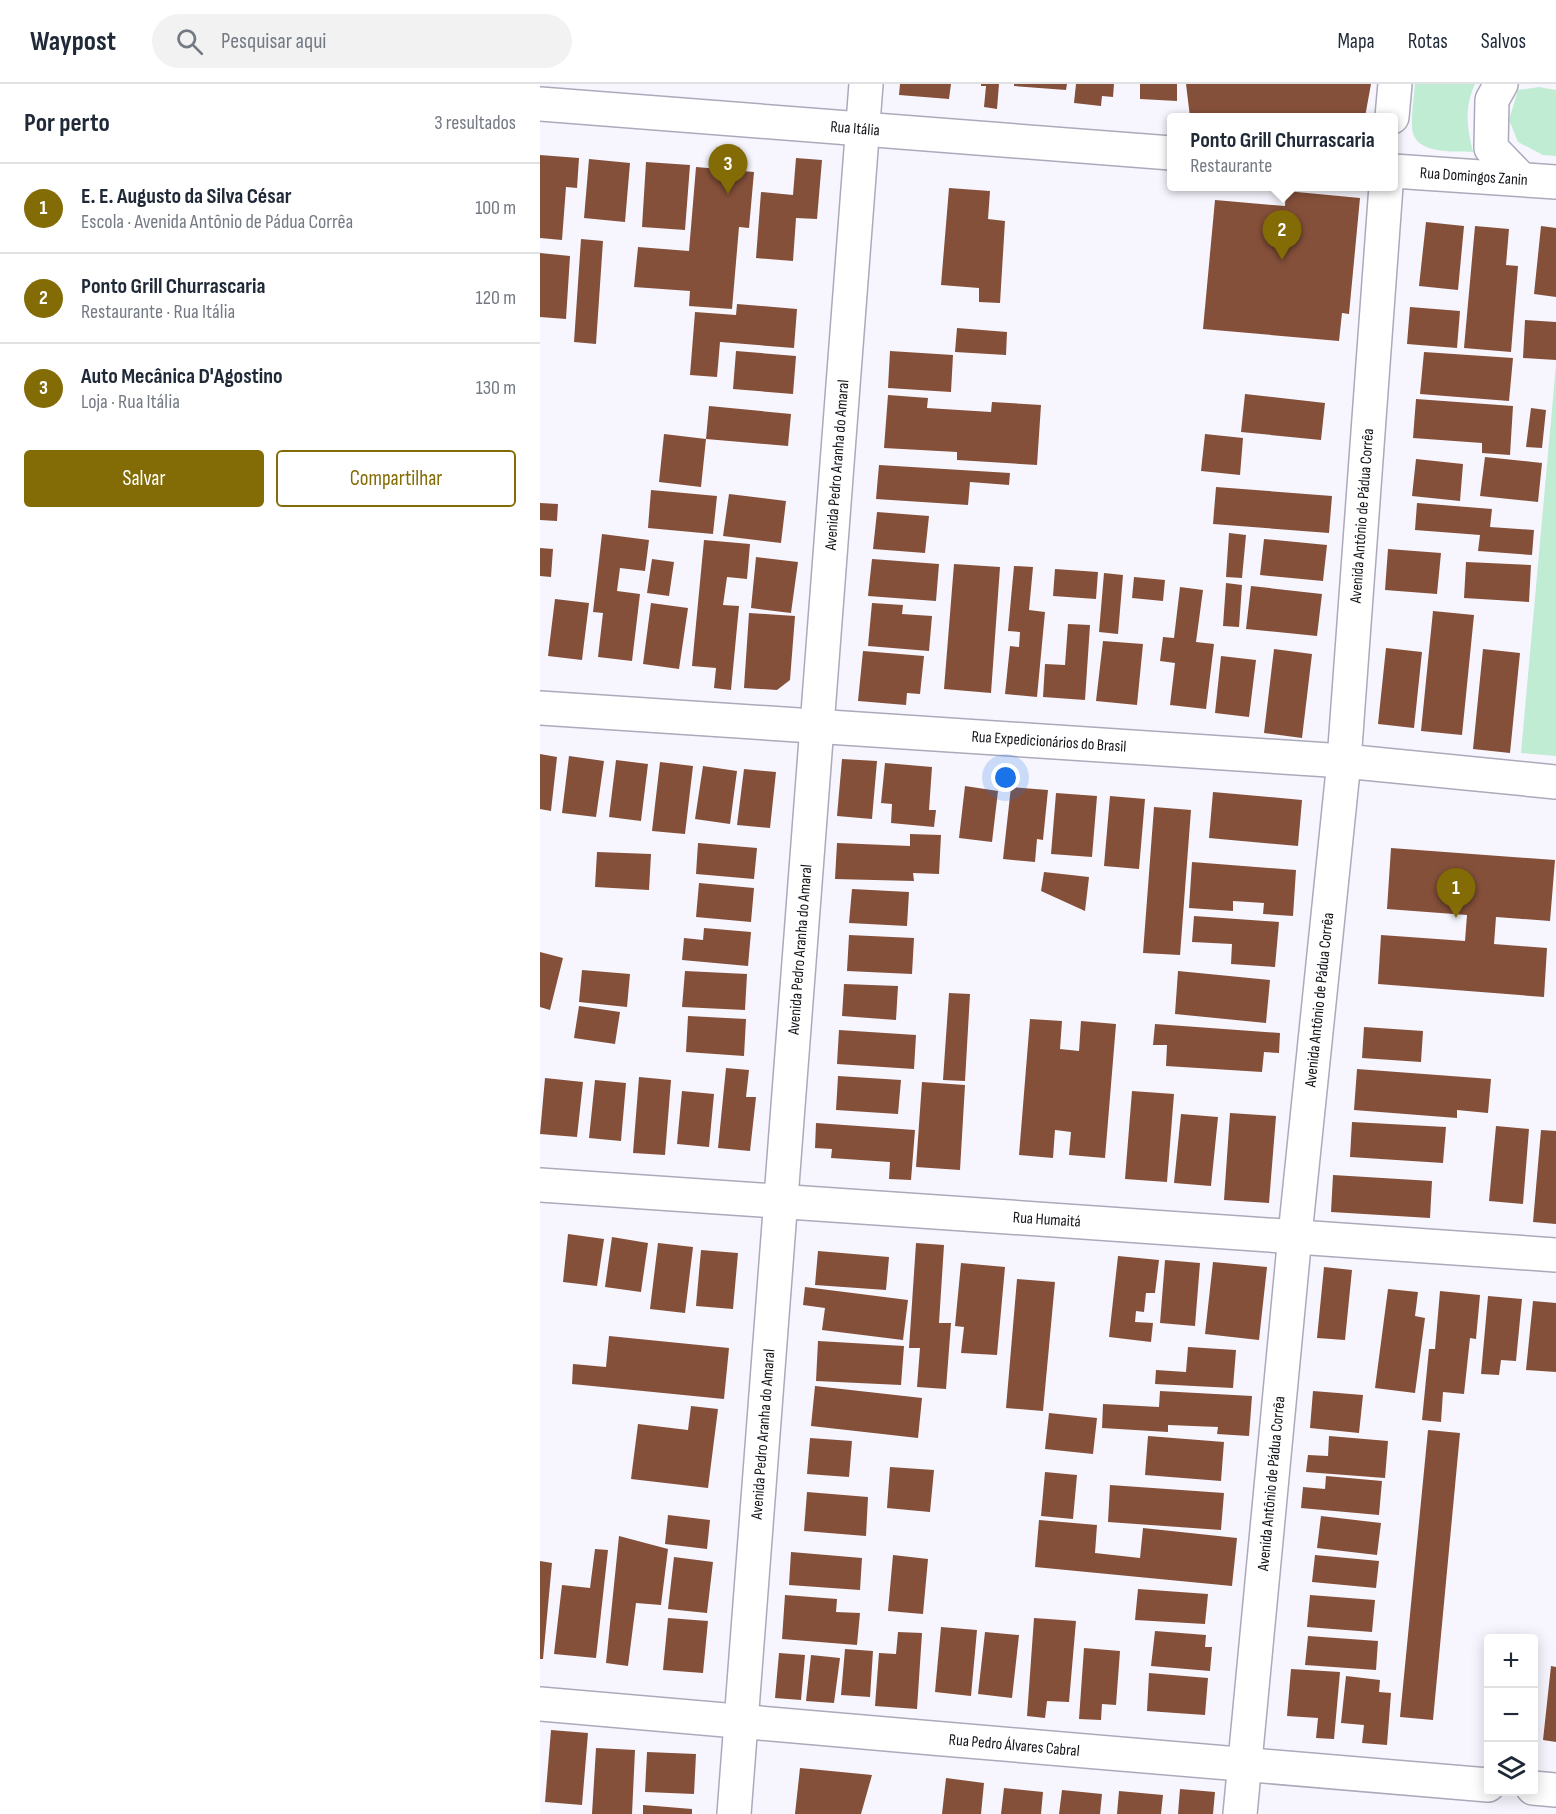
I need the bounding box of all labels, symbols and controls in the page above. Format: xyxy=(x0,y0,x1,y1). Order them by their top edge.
search box xyxy=(152,14,572,68)
text: Waypost xyxy=(30,25,116,58)
icon: search xyxy=(173,25,206,58)
text: Pesquisar aqui xyxy=(221,28,326,55)
text: Mapa xyxy=(1337,29,1375,54)
text: Rotas xyxy=(1408,29,1448,54)
text: Salvos xyxy=(1481,29,1526,54)
text: Por perto xyxy=(24,108,110,139)
text: 3 resultados xyxy=(434,111,516,135)
popup xyxy=(1167,113,1398,191)
street label: Rua Itália xyxy=(830,117,880,140)
text: Ponto Grill Churrascaria xyxy=(1190,127,1375,154)
pin: 3 xyxy=(708,144,747,194)
text: Restaurante xyxy=(1190,154,1272,178)
street label: Rua Domingos Zanin xyxy=(1419,163,1528,190)
text: E. E. Augusto da Silva César xyxy=(81,183,292,210)
text: 1 xyxy=(40,196,47,220)
text: 100 m xyxy=(475,196,516,220)
text: Escola · Avenida Antônio de Pádua Corrêa xyxy=(81,210,353,234)
pin: 2 xyxy=(1262,210,1302,260)
text: Ponto Grill Churrascaria xyxy=(81,273,266,300)
text: 2 xyxy=(39,286,48,310)
text: 120 m xyxy=(476,286,516,310)
text: Restaurante · Rua Itália xyxy=(81,300,235,324)
text: Auto Mecânica D'Agostino xyxy=(81,363,283,390)
text: 3 xyxy=(39,376,48,400)
text: 130 m xyxy=(476,376,516,400)
street label: Avenida Pedro Aranha do Amaral xyxy=(821,379,853,552)
text: Loja · Rua Itália xyxy=(81,390,180,414)
street label: Avenida Antônio de Pádua Corrêa xyxy=(1346,428,1378,605)
button: Salvar xyxy=(24,450,264,507)
button: Compartilhar xyxy=(276,450,516,507)
street label: Rua Expedicionários do Brasil xyxy=(971,727,1127,756)
your location xyxy=(991,763,1020,792)
street label: Avenida Pedro Aranha do Amaral xyxy=(784,864,816,1036)
pin: 1 xyxy=(1436,868,1476,918)
street label: Avenida Antônio de Pádua Corrêa xyxy=(1301,912,1338,1089)
street label: Rua Humaitá xyxy=(1012,1208,1081,1231)
street label: Avenida Pedro Aranha do Amaral xyxy=(747,1348,779,1521)
street label: Avenida Antônio de Pádua Corrêa xyxy=(1254,1395,1289,1573)
map controls xyxy=(1484,1634,1538,1796)
button: + xyxy=(1484,1634,1538,1688)
button: − xyxy=(1484,1688,1538,1742)
street label: Rua Pedro Álvares Cabral xyxy=(948,1730,1080,1761)
button: layers xyxy=(1484,1742,1538,1796)

